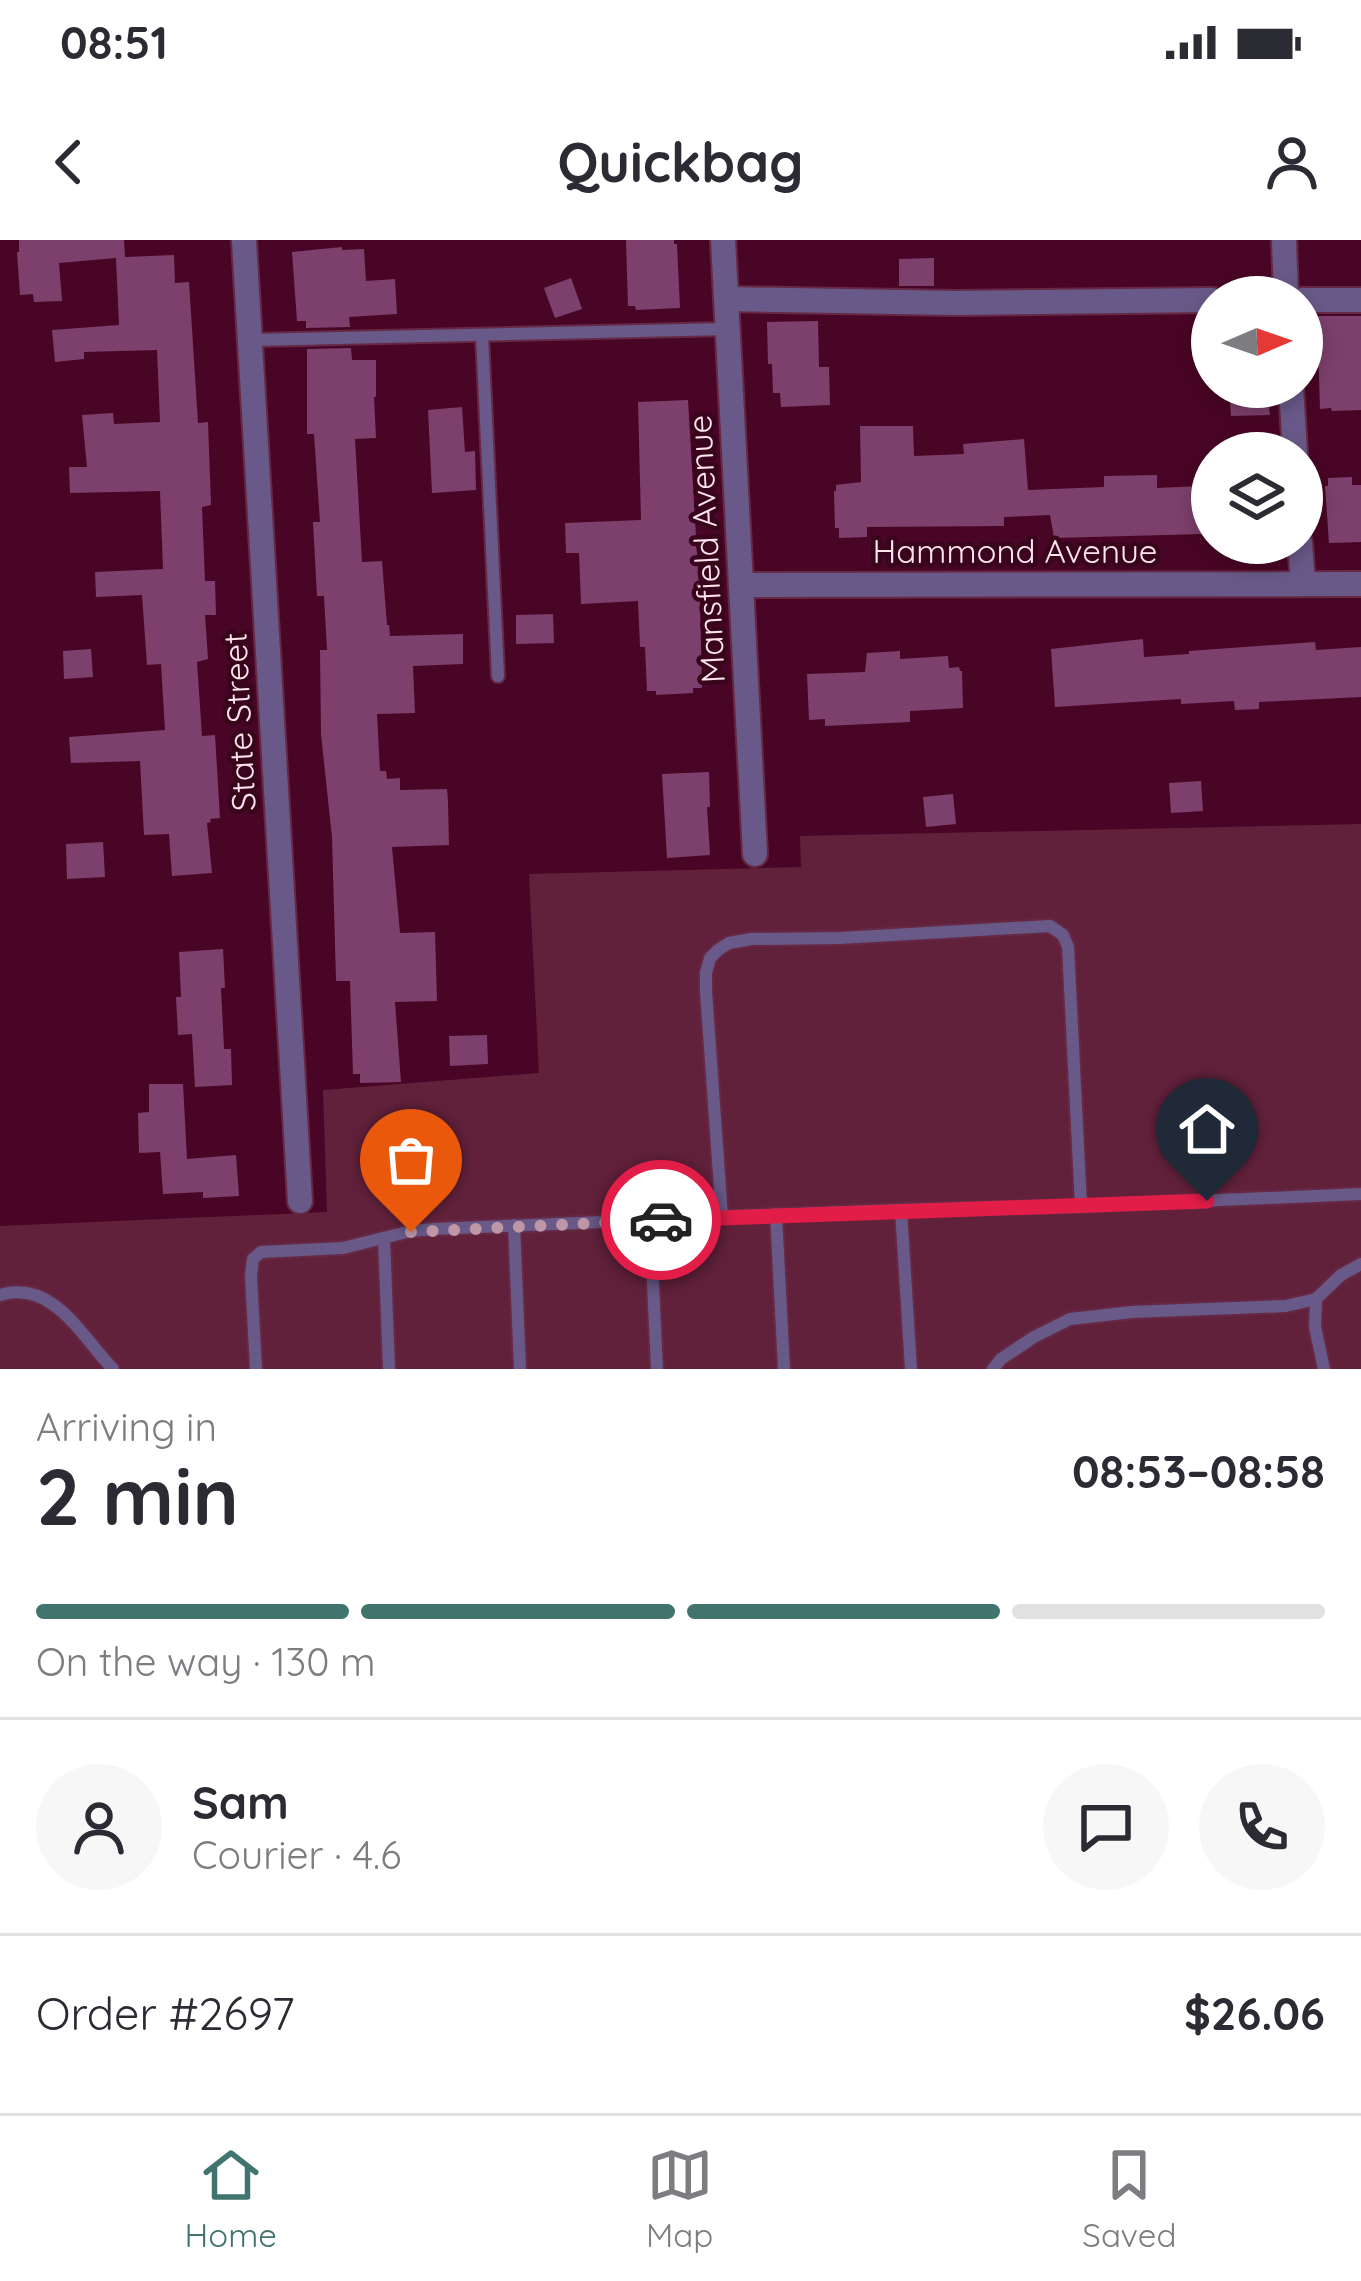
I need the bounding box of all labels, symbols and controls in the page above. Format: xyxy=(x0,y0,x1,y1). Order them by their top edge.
text: 08:51 xyxy=(60,14,168,70)
text: Quickbag xyxy=(557,128,804,196)
icon: back xyxy=(36,129,102,195)
icon: person xyxy=(1259,129,1325,195)
north arrow xyxy=(1191,276,1323,408)
map controls xyxy=(1191,276,1323,564)
street label: Mansfield Avenue xyxy=(678,414,733,684)
button: layers xyxy=(1191,432,1323,564)
street label: Hammond Avenue xyxy=(873,530,1157,571)
street label: State Street xyxy=(213,632,264,812)
pin xyxy=(1156,1078,1258,1201)
icon: home xyxy=(1174,1096,1240,1162)
pin xyxy=(360,1109,462,1232)
icon: bag xyxy=(378,1127,444,1193)
courier xyxy=(601,1160,721,1280)
icon: car xyxy=(628,1187,694,1253)
text: Arriving in xyxy=(36,1402,217,1451)
text: 08:53–08:58 xyxy=(1072,1443,1325,1499)
text: 2 min xyxy=(36,1447,239,1545)
text: On the way · 130 m xyxy=(36,1637,376,1686)
button: person xyxy=(36,1764,162,1890)
button: chat xyxy=(1043,1764,1169,1890)
button: phone xyxy=(1199,1764,1325,1890)
text: Sam xyxy=(192,1774,289,1830)
text: Courier · 4.6 xyxy=(192,1830,401,1879)
text: Order #2697 xyxy=(36,1985,295,2041)
text: $26.06 xyxy=(1184,1985,1325,2041)
tab: Home xyxy=(185,2142,277,2255)
tab: Map xyxy=(646,2142,713,2255)
tab: Saved xyxy=(1082,2142,1176,2255)

